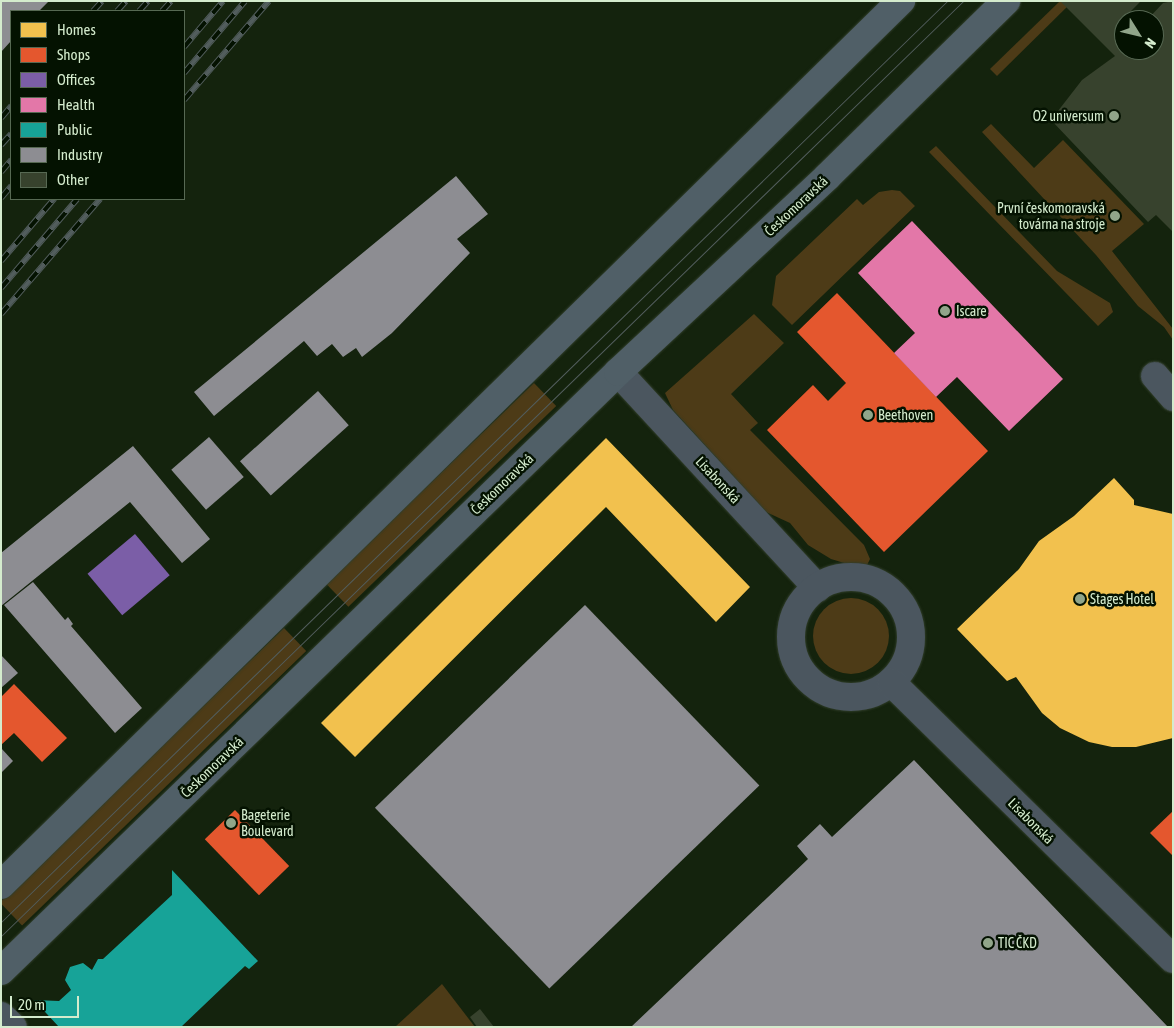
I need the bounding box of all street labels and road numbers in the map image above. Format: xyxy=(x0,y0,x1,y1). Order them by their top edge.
street label: Českomoravská xyxy=(761,172,831,240)
street label: Českomoravská xyxy=(467,450,537,518)
street label: Lisabonská xyxy=(692,453,744,507)
street label: Českomoravská xyxy=(177,733,247,801)
street label: Lisabonská xyxy=(1005,795,1057,847)

